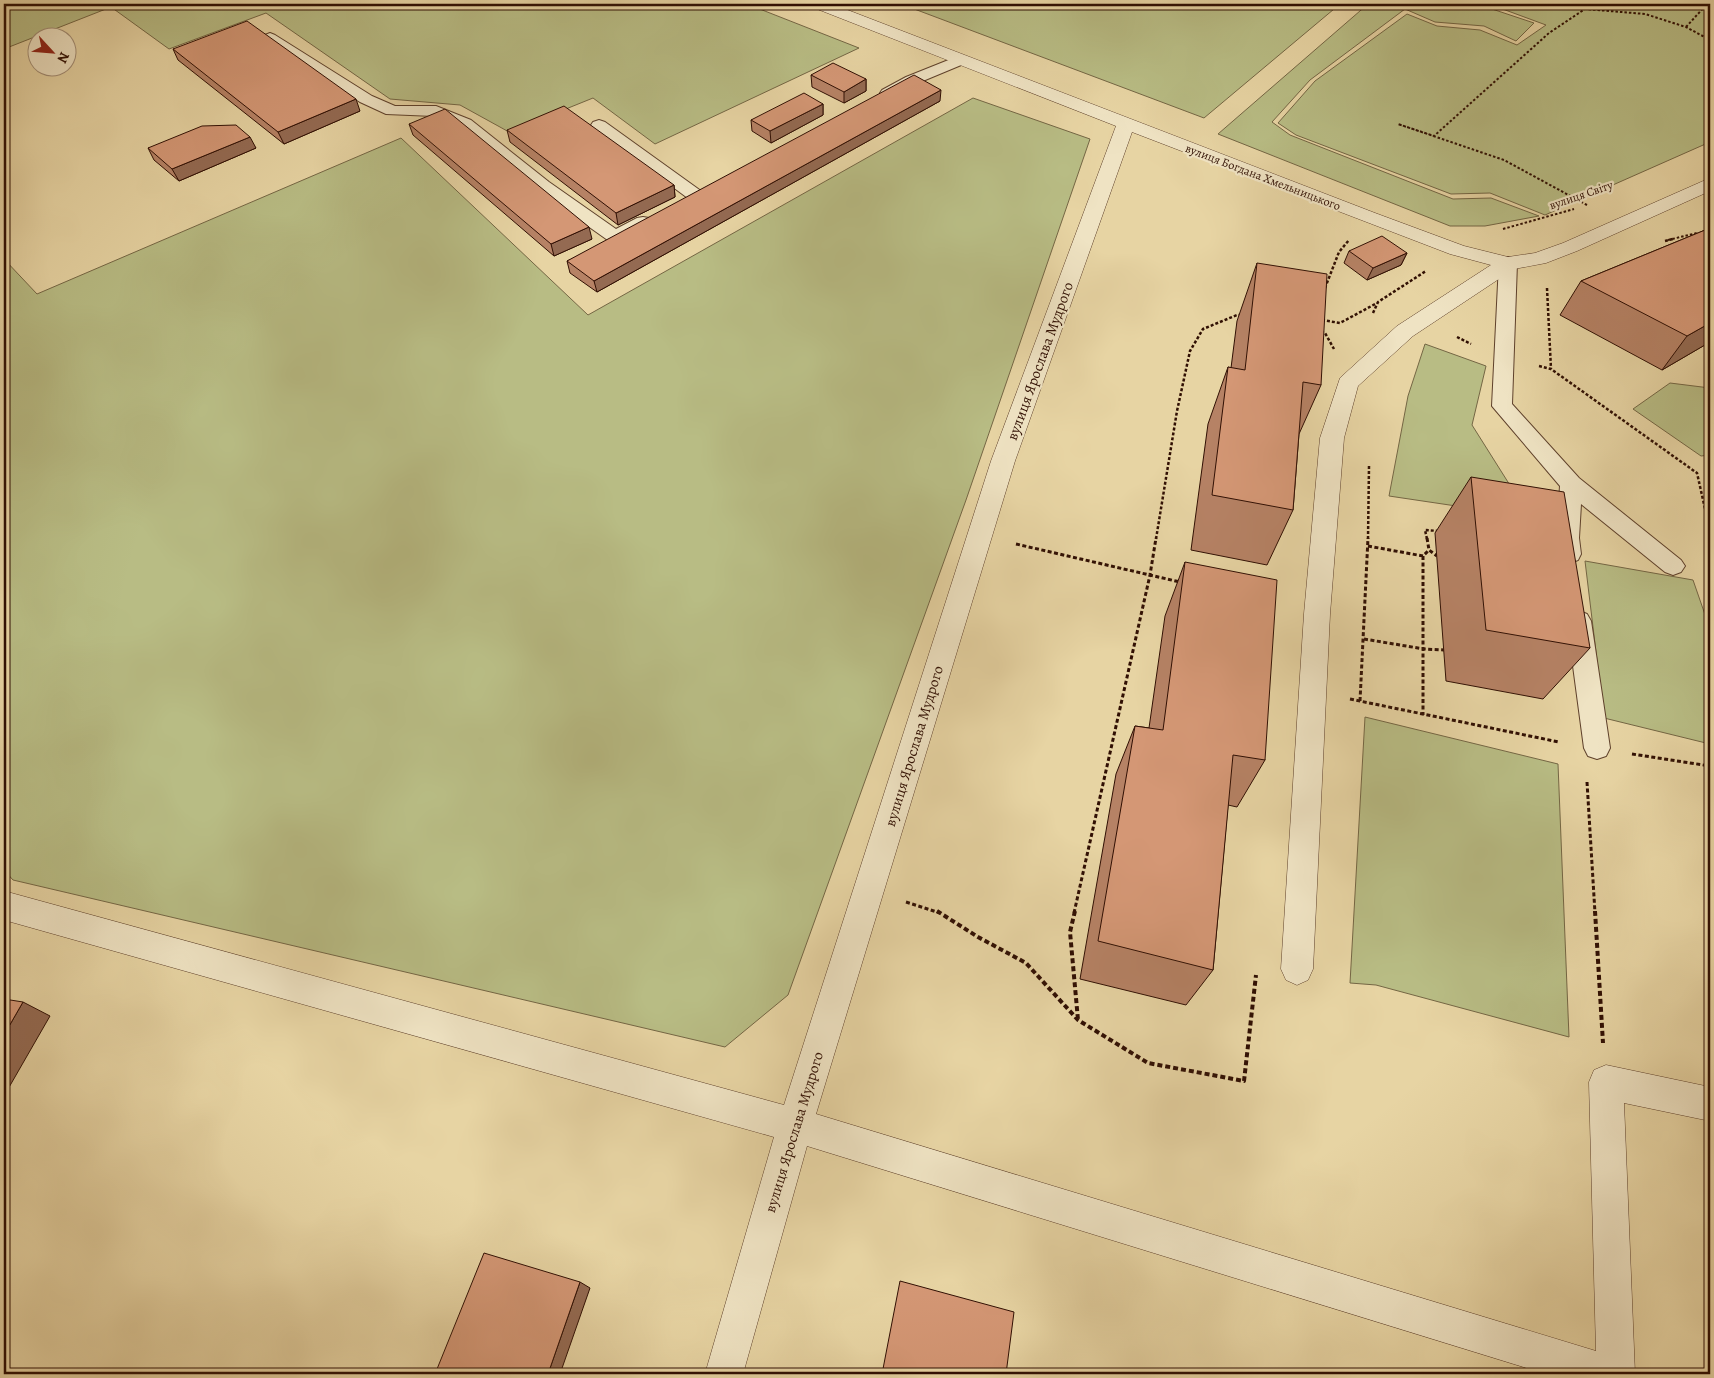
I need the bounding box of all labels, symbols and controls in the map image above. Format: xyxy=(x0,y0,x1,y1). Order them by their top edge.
north arrow xyxy=(28,28,78,78)
text: N xyxy=(52,49,74,66)
street label: вулиця Богдана Хмельницького xyxy=(1183,140,1343,214)
street label: вулиця Світу xyxy=(1547,176,1615,213)
street label: вулиця Ярослава Мудрого xyxy=(1002,279,1078,443)
street label: вулиця Ярослава Мудрого xyxy=(880,663,948,829)
street label: вулиця Ярослава Мудрого xyxy=(760,1049,828,1215)

